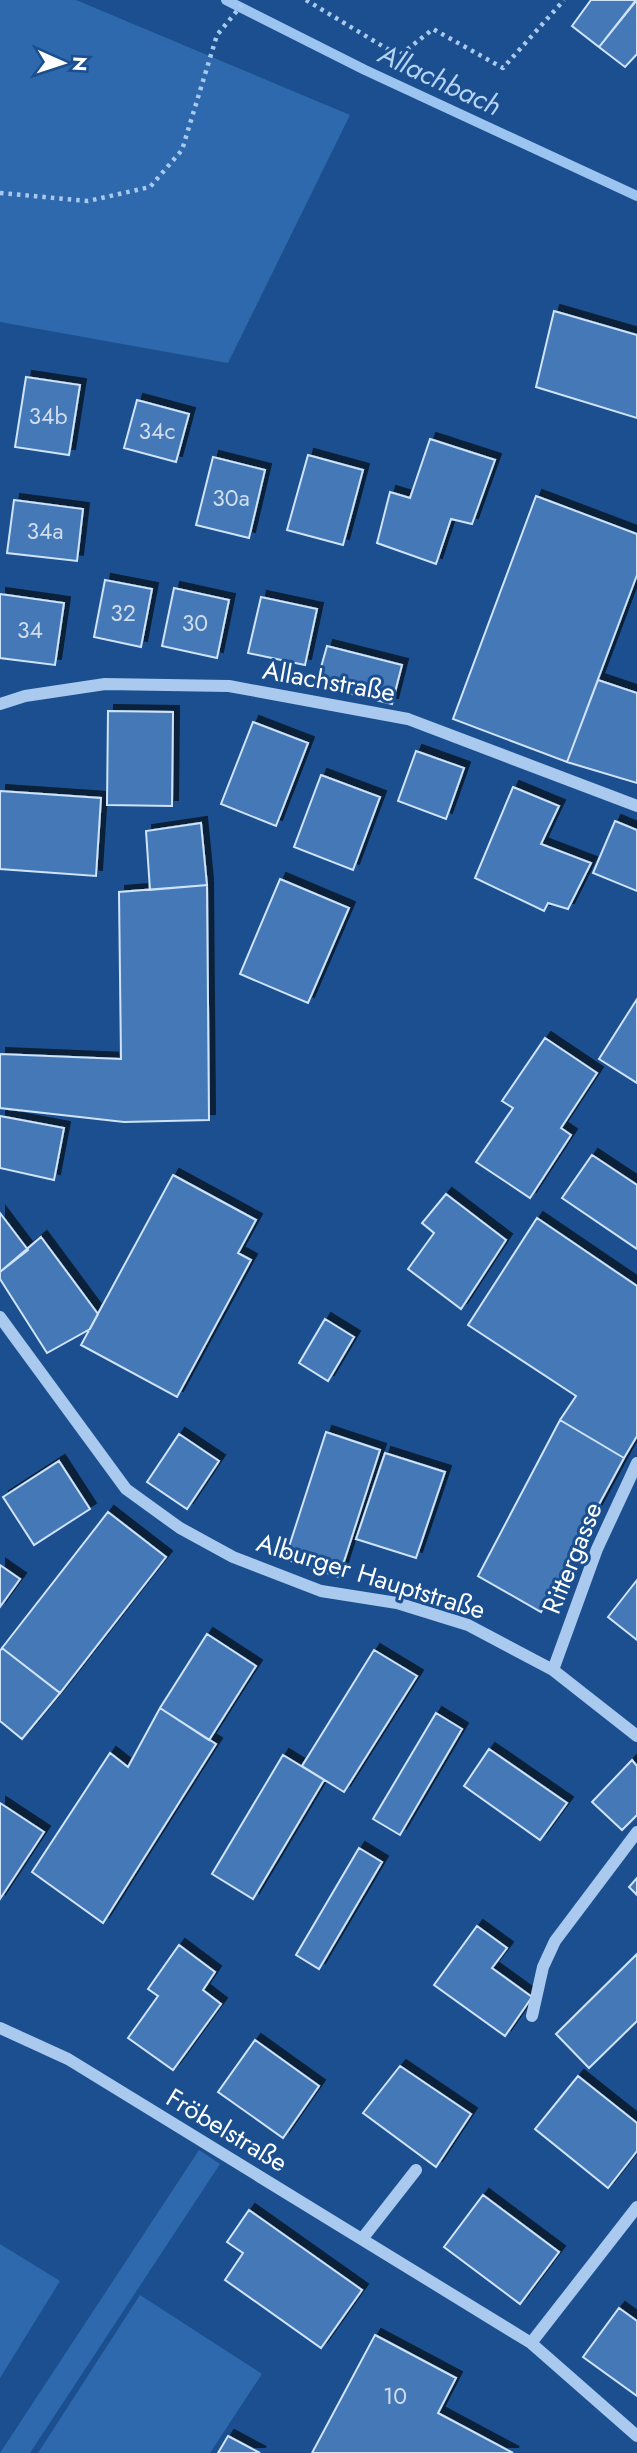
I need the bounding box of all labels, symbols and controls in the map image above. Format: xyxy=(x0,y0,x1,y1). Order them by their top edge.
north arrow xyxy=(28,28,98,98)
water label: Allachbach xyxy=(371,33,508,126)
text: N xyxy=(66,56,93,72)
house number: 34b xyxy=(28,399,68,433)
house number: 34c xyxy=(139,414,175,448)
house number: 30a xyxy=(212,481,250,515)
house number: 34a xyxy=(26,514,64,548)
house number: 32 xyxy=(110,596,136,630)
house number: 30 xyxy=(182,606,208,640)
house number: 34 xyxy=(17,613,43,647)
street label: Allachstraße xyxy=(260,651,398,711)
street label: Rittergasse xyxy=(532,1496,612,1620)
street label: Alburger Hauptstraße xyxy=(252,1523,490,1629)
street label: Fröbelstraße xyxy=(159,2079,295,2181)
house number: 10 xyxy=(383,2379,407,2413)

